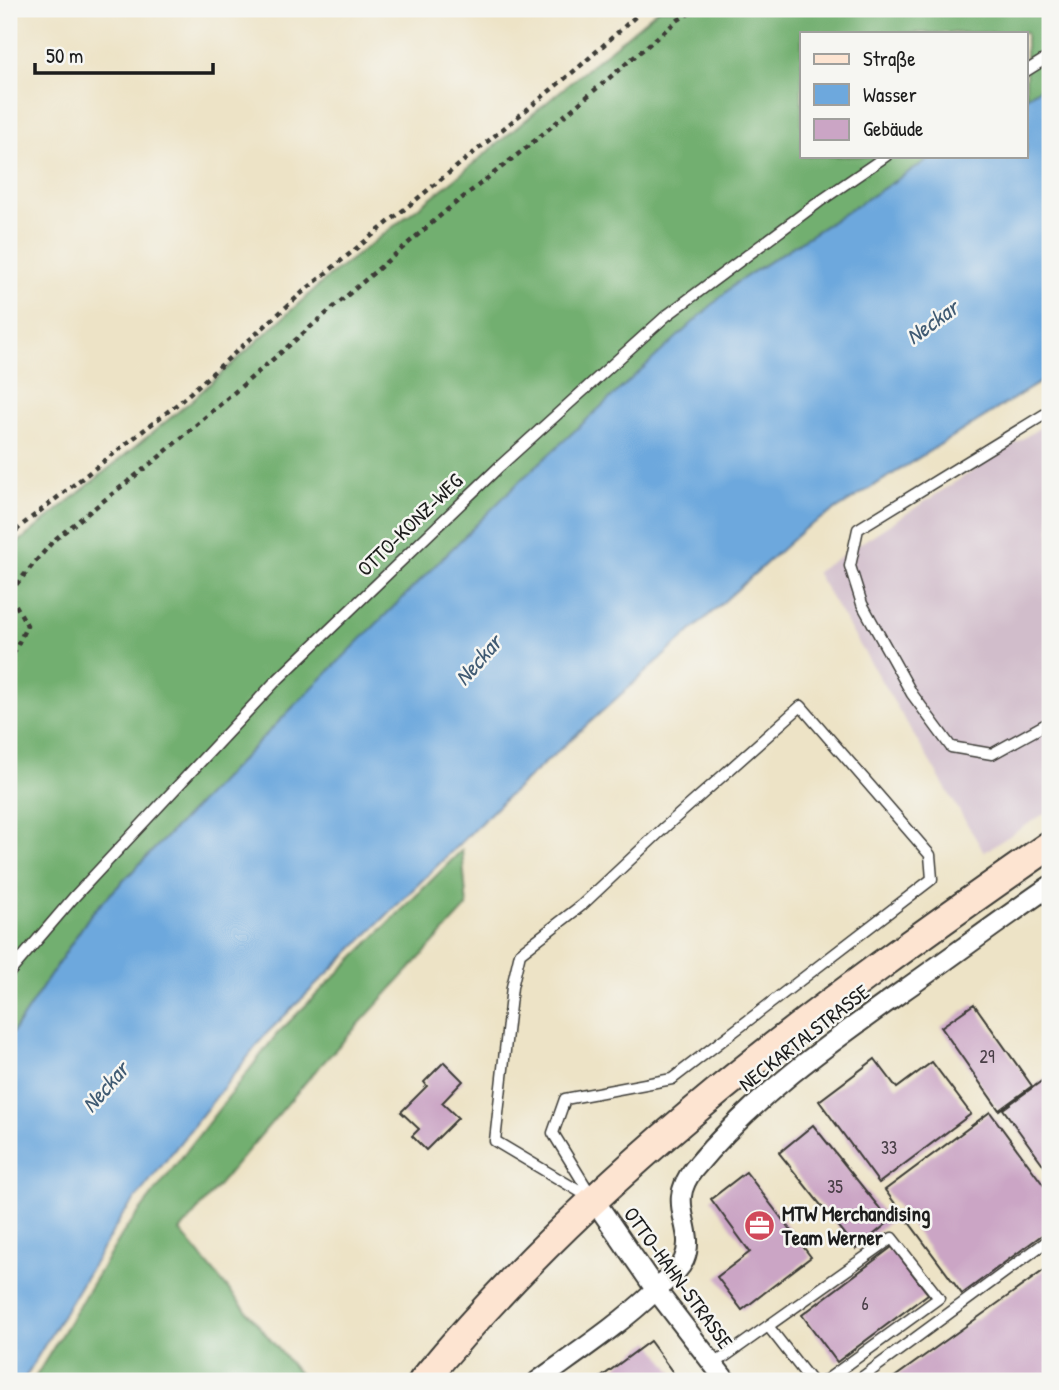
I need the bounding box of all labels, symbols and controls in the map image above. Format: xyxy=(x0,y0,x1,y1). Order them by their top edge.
scale bar xyxy=(35,32,214,76)
legend xyxy=(800,32,1028,158)
text: 50 m xyxy=(46,41,83,70)
text: Straße xyxy=(863,44,916,73)
text: Wasser xyxy=(863,80,917,109)
text: Gebäude xyxy=(863,114,923,143)
water label: Neckar xyxy=(899,290,967,351)
street label: OTTO-KONZ-WEG xyxy=(350,467,469,583)
water label: Neckar xyxy=(447,625,510,692)
street label: NECKARTALSTRASSE xyxy=(732,977,875,1098)
house number: 29 xyxy=(979,1044,995,1069)
water label: Neckar xyxy=(74,1052,137,1119)
house number: 33 xyxy=(881,1135,897,1160)
house number: 35 xyxy=(827,1174,843,1199)
place label: MTW Merchandising Team Werner xyxy=(781,1199,930,1252)
street label: OTTO-HAHN-STRASSE xyxy=(617,1201,740,1355)
office icon: MTW Merchandising Team Werner xyxy=(742,1209,776,1243)
house number: 6 xyxy=(861,1291,869,1316)

